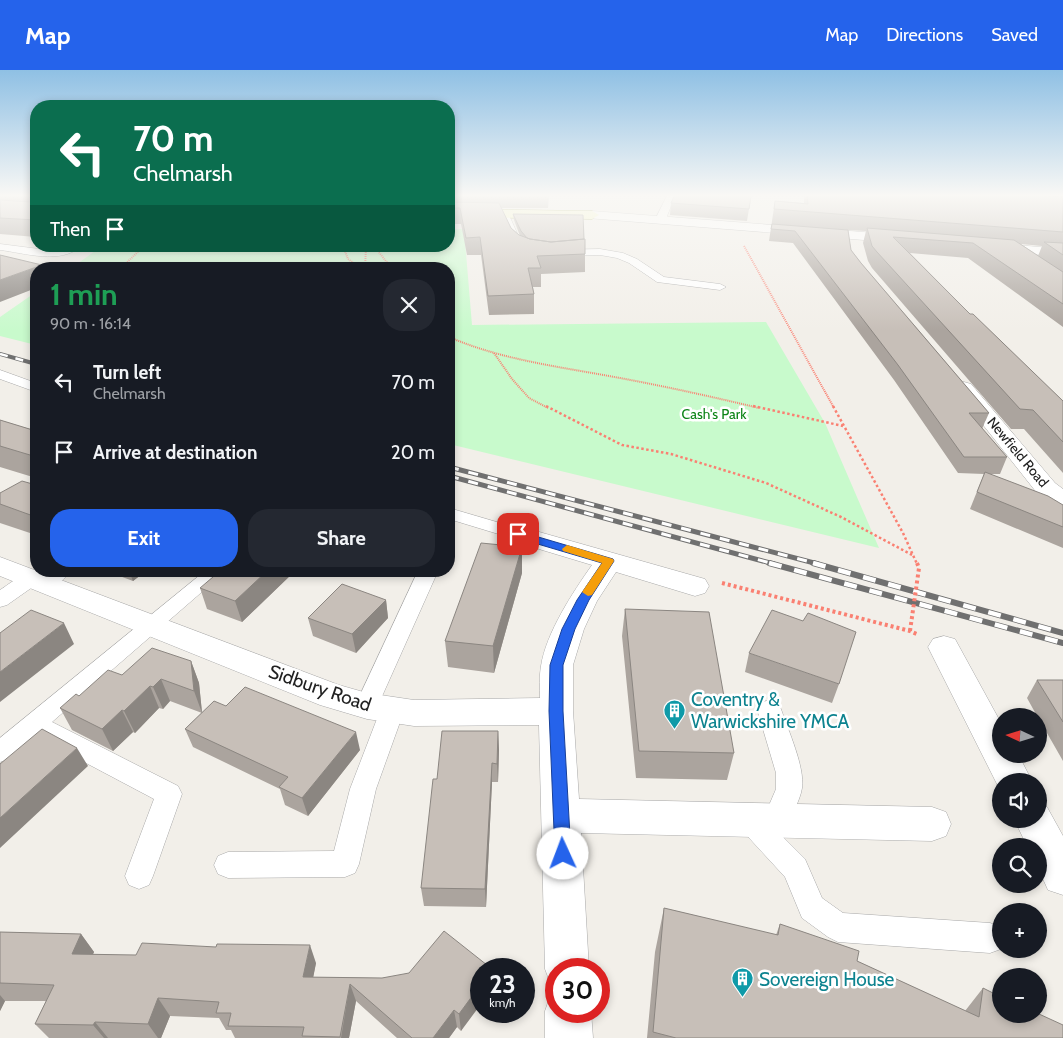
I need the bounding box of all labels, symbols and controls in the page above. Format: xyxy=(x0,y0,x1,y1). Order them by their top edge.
text: Map xyxy=(25,21,71,50)
text: Map xyxy=(825,24,858,46)
text: Directions xyxy=(886,24,963,46)
text: Saved xyxy=(991,24,1038,46)
text: 70 m xyxy=(133,117,214,160)
icon: left xyxy=(50,120,115,185)
text: Chelmarsh xyxy=(133,160,233,187)
icon: arrive xyxy=(101,215,129,243)
text: Then xyxy=(50,218,91,241)
text: 1 min xyxy=(50,276,118,313)
button: close xyxy=(383,279,435,331)
text: 90 m · 16:14 xyxy=(50,314,131,333)
text: Turn left xyxy=(93,361,161,384)
icon: left xyxy=(50,368,78,396)
text: 70 m xyxy=(391,371,435,394)
text: Chelmarsh xyxy=(93,384,166,403)
park label: Cash's Park xyxy=(682,405,747,423)
street label: Newfield Road xyxy=(983,413,1053,491)
icon: arrive xyxy=(50,438,78,466)
text: Arrive at destination xyxy=(93,441,257,464)
text: 20 m xyxy=(391,441,435,464)
button: Exit xyxy=(50,509,238,567)
button: Share xyxy=(248,509,435,567)
pin xyxy=(497,513,539,555)
icon: arrive xyxy=(504,520,532,548)
street label: Sidbury Road xyxy=(266,660,374,716)
place label: Coventry & Warwickshire YMCA xyxy=(691,688,850,733)
building icon: Coventry & Warwickshire YMCA xyxy=(663,698,687,729)
north arrow xyxy=(992,708,1048,762)
map controls xyxy=(992,708,1047,1023)
button: sound xyxy=(992,773,1047,828)
position arrow xyxy=(536,827,588,879)
button: search xyxy=(992,838,1047,893)
button: + xyxy=(992,903,1047,958)
speed limit sign: 30 xyxy=(545,958,610,1023)
building icon: Sovereign House xyxy=(731,967,755,998)
place label: Sovereign House xyxy=(759,968,895,991)
button: − xyxy=(992,968,1047,1023)
text: 23 xyxy=(489,969,516,999)
text: km/h xyxy=(489,995,516,1010)

